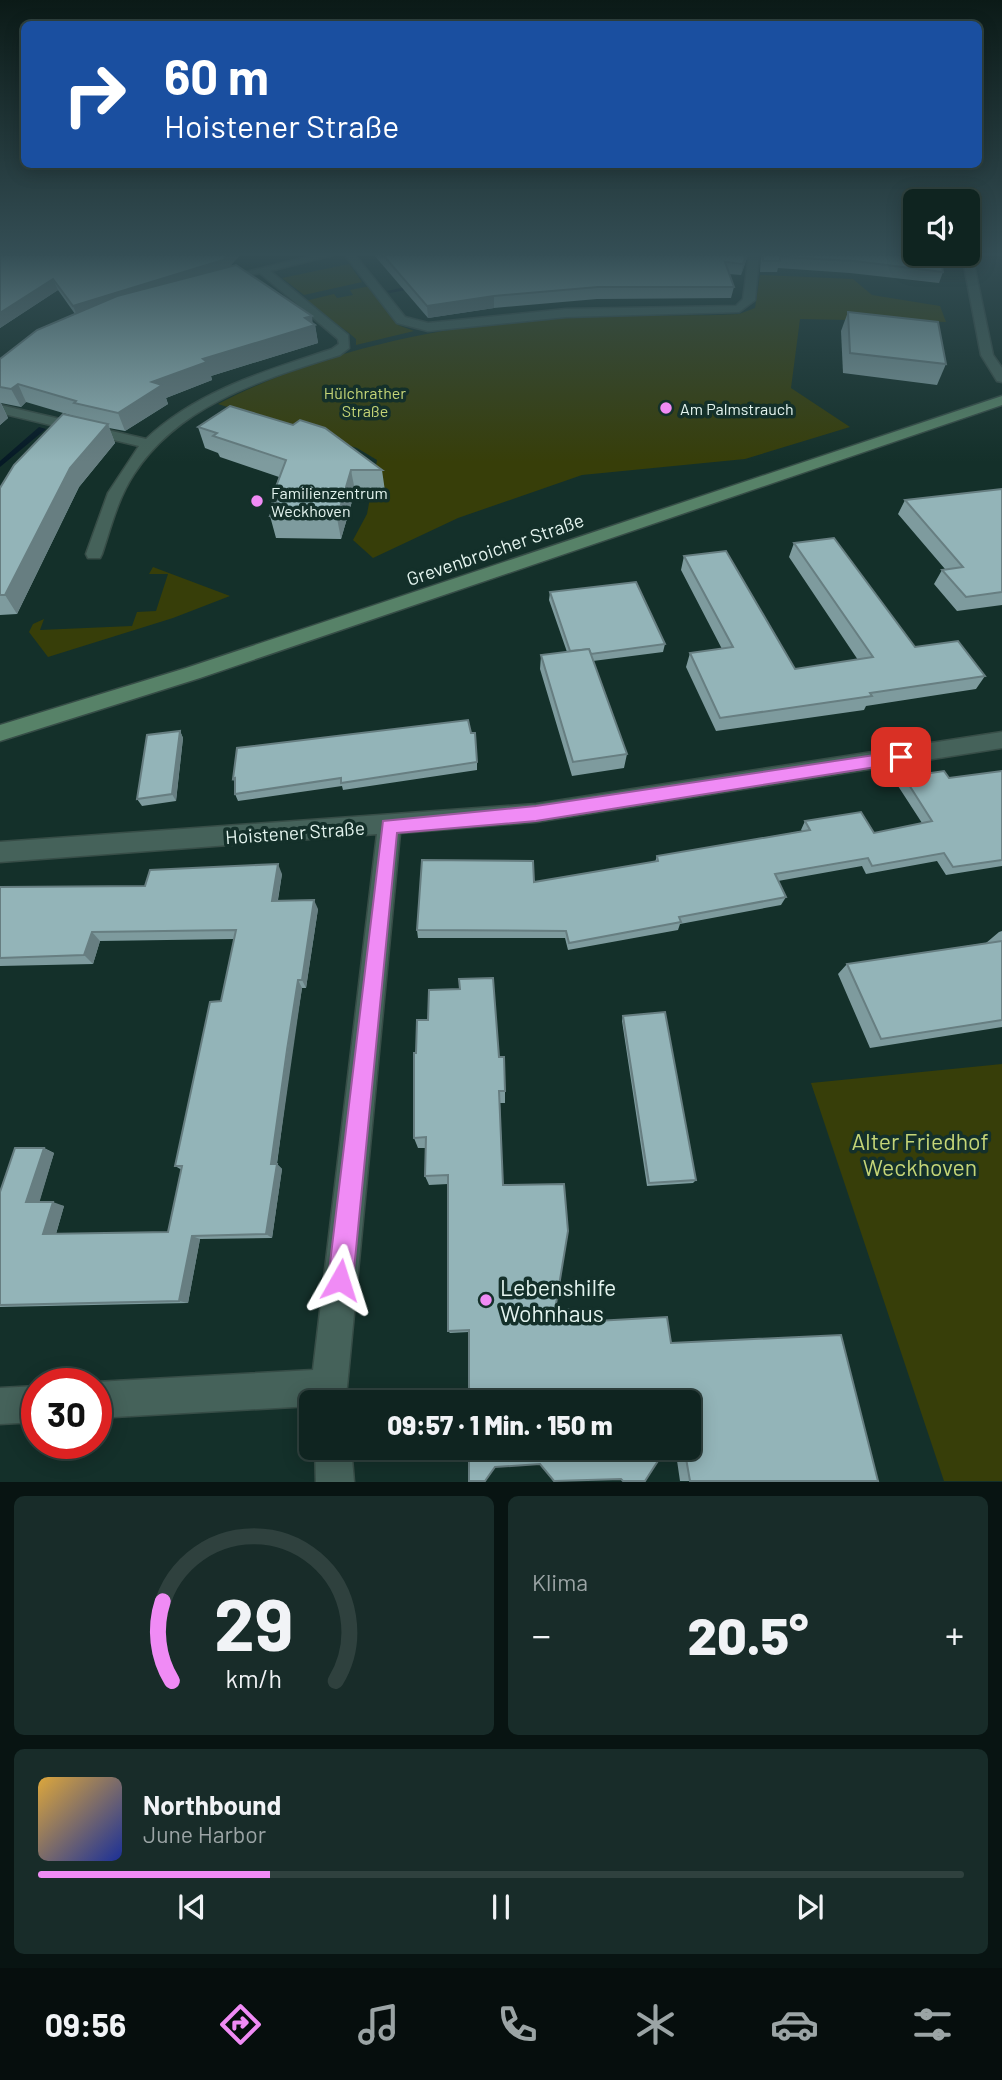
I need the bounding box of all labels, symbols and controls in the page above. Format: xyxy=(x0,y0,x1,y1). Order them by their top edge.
text: 60 m xyxy=(164,46,269,105)
icon: right xyxy=(49,49,140,140)
text: Hoistener Straße xyxy=(164,106,399,144)
map controls xyxy=(903,189,980,266)
button: sound xyxy=(903,189,980,266)
park label: Hülchrather Straße xyxy=(324,383,406,420)
place label: Am Palmstrauch xyxy=(680,399,794,418)
marker: Am Palmstrauch xyxy=(658,400,674,416)
place label: Familienzentrum Weckhoven xyxy=(271,483,388,520)
marker: Familienzentrum Weckhoven xyxy=(249,493,265,509)
street label: Grevenbroicher Straße xyxy=(403,508,587,590)
pin xyxy=(871,727,931,787)
icon: arrive xyxy=(882,738,920,776)
street label: Hoistener Straße xyxy=(224,816,366,848)
park label: Alter Friedhof Weckhoven xyxy=(851,1127,989,1181)
position arrow xyxy=(303,1243,377,1317)
place label: Lebenshilfe Wohnhaus xyxy=(500,1273,616,1327)
marker: Lebenshilfe Wohnhaus xyxy=(478,1292,494,1308)
speed limit sign: 30 xyxy=(21,1368,112,1459)
text: 09:57 · 1 Min. · 150 m xyxy=(387,1409,613,1440)
text: Klima xyxy=(532,1568,588,1596)
text: 29 xyxy=(214,1579,294,1667)
text: 20.5° xyxy=(687,1603,809,1665)
text: − xyxy=(532,1611,551,1657)
text: + xyxy=(945,1611,964,1657)
text: km/h xyxy=(226,1663,282,1693)
text: Northbound xyxy=(143,1789,281,1820)
text: June Harbor xyxy=(143,1820,266,1848)
icon: previous xyxy=(173,1888,211,1926)
icon: pause xyxy=(482,1888,520,1926)
icon: next xyxy=(791,1888,829,1926)
icon: directions xyxy=(216,2000,265,2049)
icon: music xyxy=(354,2000,403,2049)
icon: phone xyxy=(493,2000,542,2049)
icon: climate xyxy=(631,2000,680,2049)
icon: car xyxy=(770,2000,819,2049)
icon: filters xyxy=(908,2000,957,2049)
text: 09:56 xyxy=(45,2005,126,2043)

